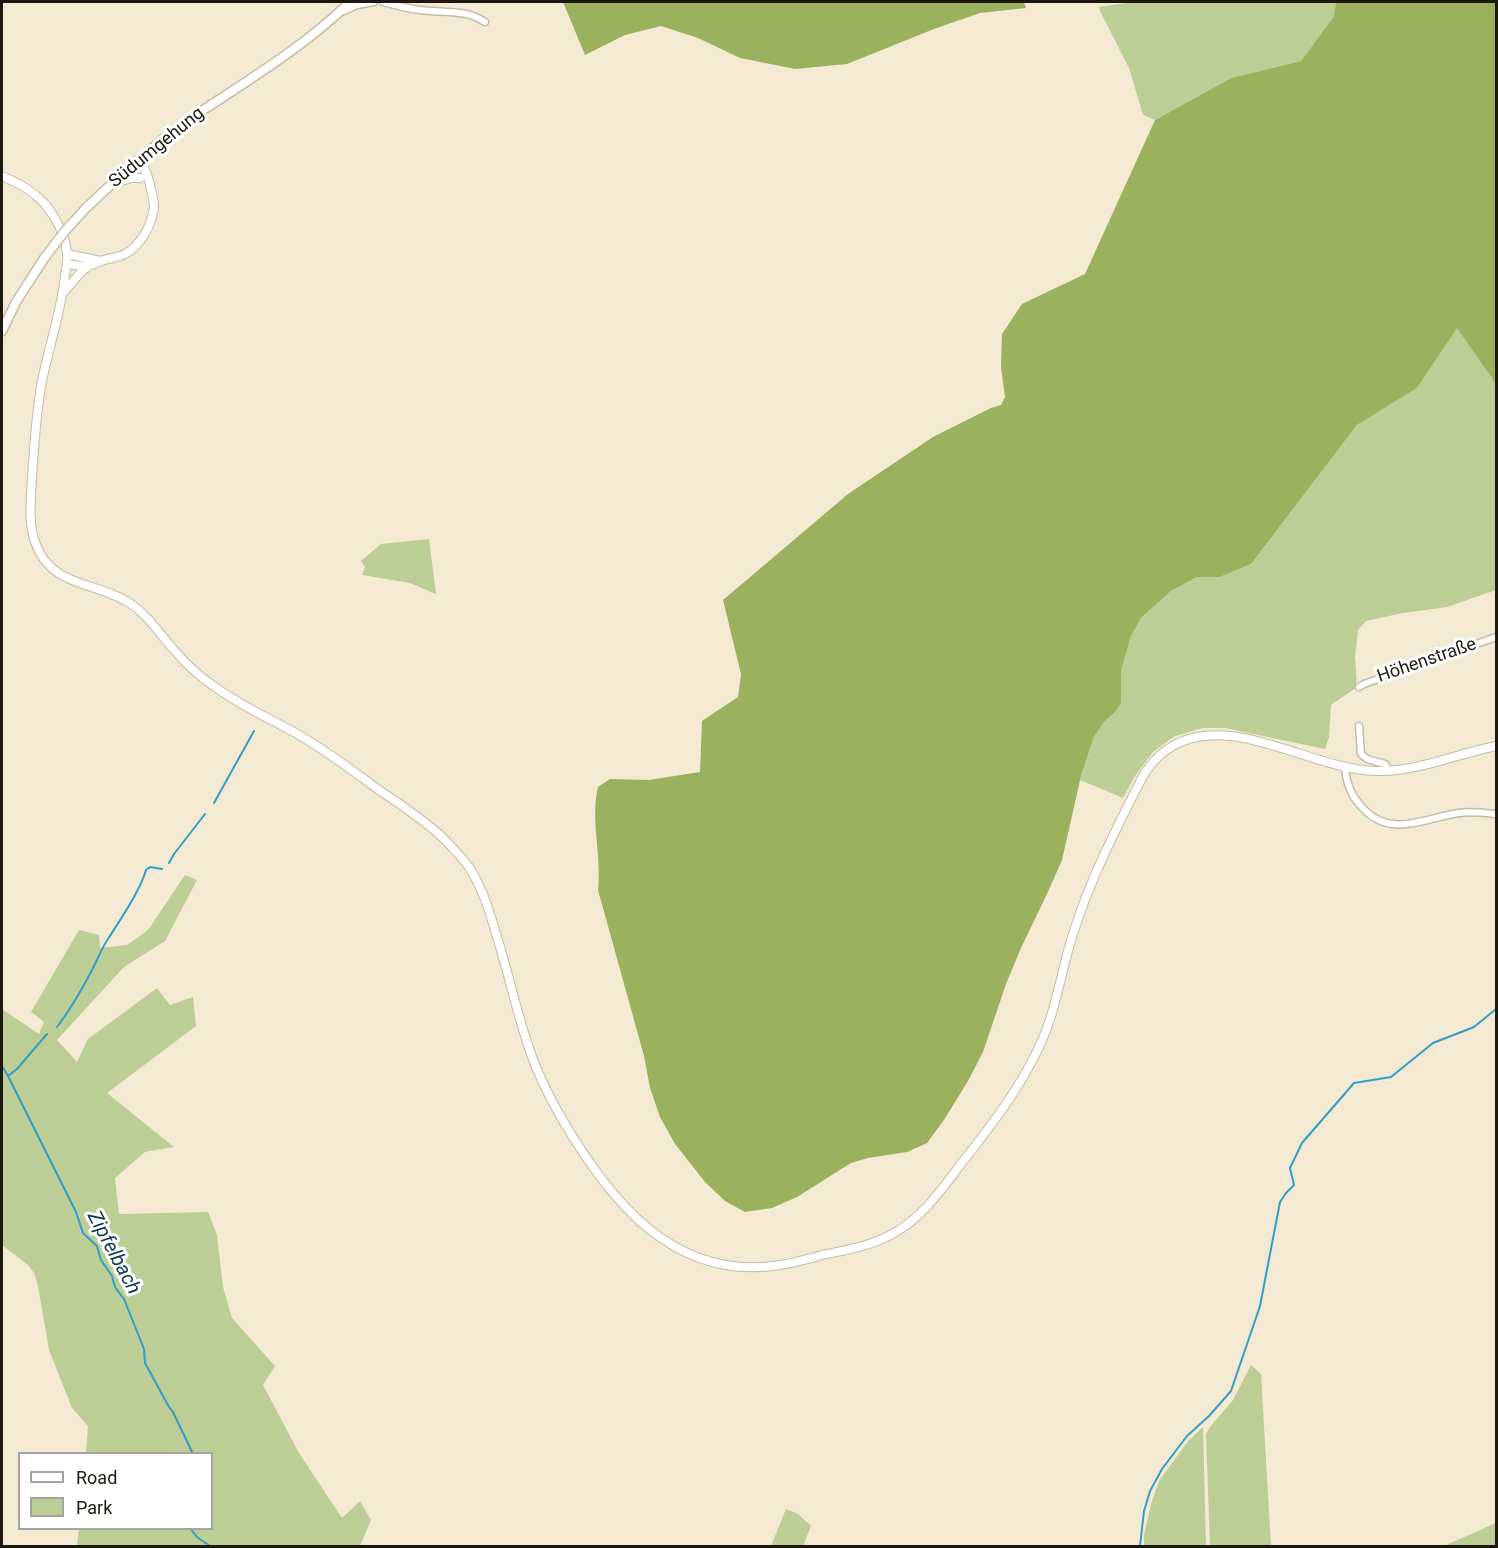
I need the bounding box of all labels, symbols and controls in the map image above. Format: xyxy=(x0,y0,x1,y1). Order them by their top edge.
street label: Südumgehung xyxy=(105,103,209,193)
street label: Höhenstraße xyxy=(1375,634,1479,688)
water label: Zipfelbach xyxy=(81,1207,145,1299)
legend xyxy=(18,1452,213,1530)
text: Road xyxy=(76,1467,117,1488)
text: Park xyxy=(76,1497,112,1518)

